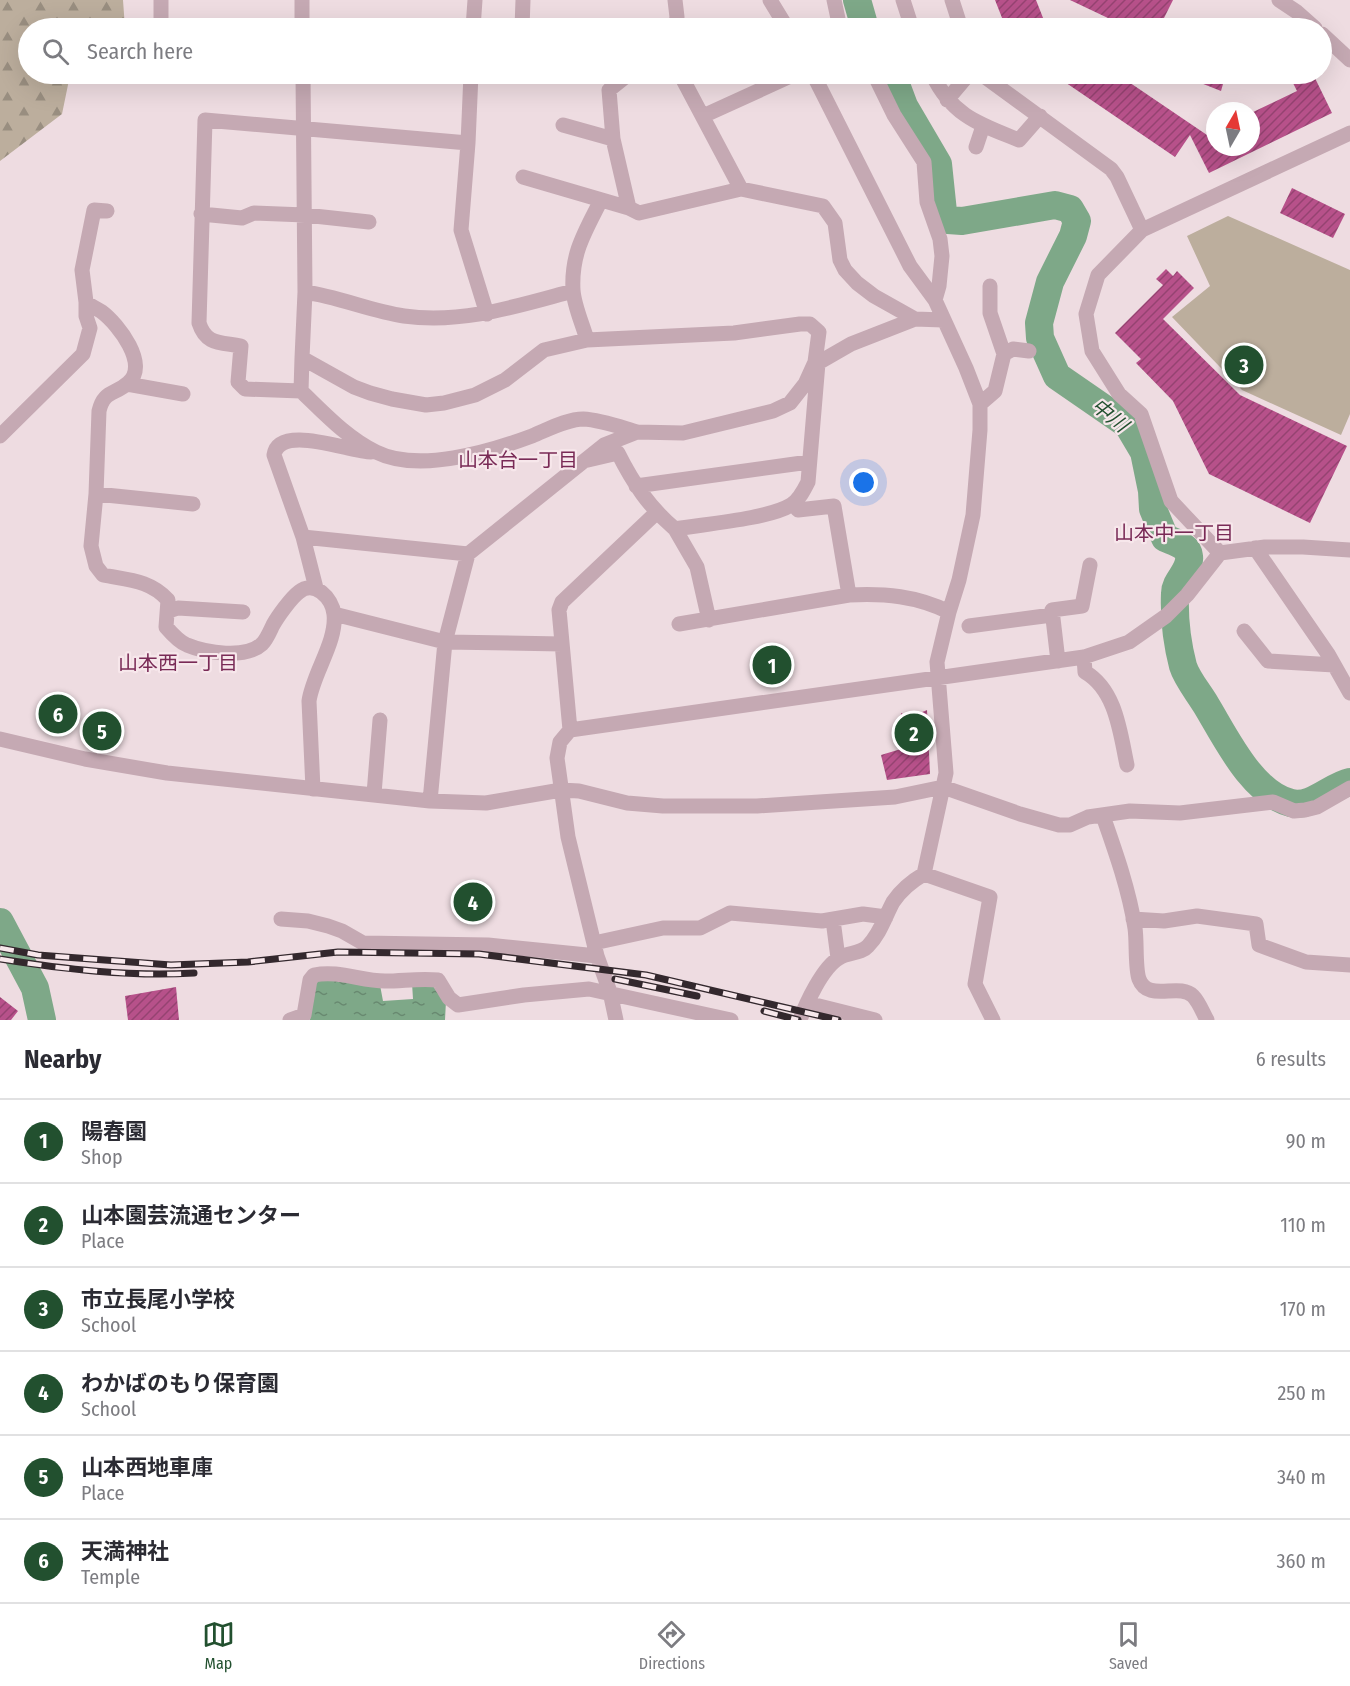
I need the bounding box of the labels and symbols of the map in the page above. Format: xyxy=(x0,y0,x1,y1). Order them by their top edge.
north arrow xyxy=(1206,102,1260,156)
pin: 3 xyxy=(1224,342,1264,388)
water label: 中川 xyxy=(1087,393,1135,438)
district label: 山本台一丁目 xyxy=(458,448,578,472)
your location xyxy=(849,468,878,497)
district label: 山本中一丁目 xyxy=(1114,521,1234,545)
pin: 1 xyxy=(752,642,792,688)
district label: 山本西一丁目 xyxy=(118,651,238,675)
pin: 6 xyxy=(38,692,78,736)
pin: 5 xyxy=(82,708,122,754)
pin: 2 xyxy=(894,710,934,756)
pin: 4 xyxy=(454,880,492,924)

